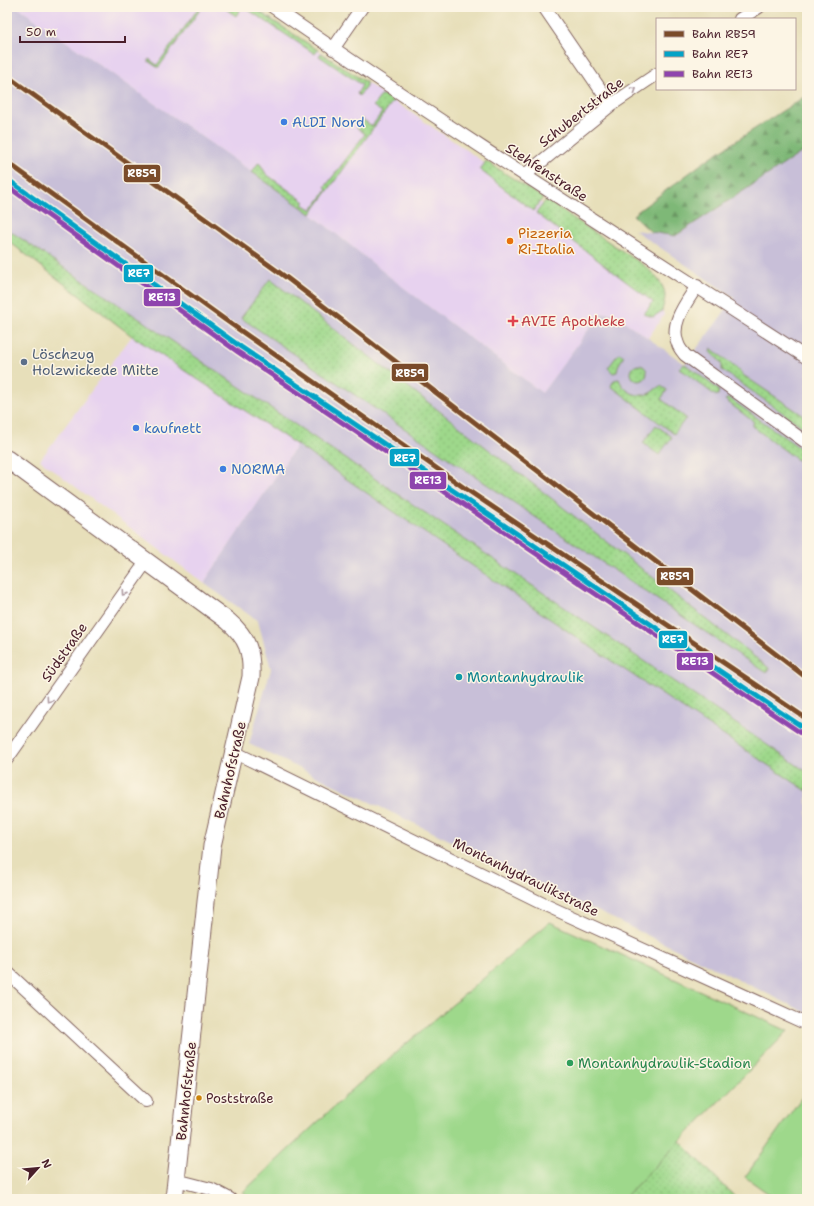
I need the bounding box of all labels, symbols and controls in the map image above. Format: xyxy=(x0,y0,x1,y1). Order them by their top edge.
scale bar xyxy=(20,18,125,44)
legend xyxy=(656,18,796,90)
text: 50 m xyxy=(26,24,56,40)
text: Bahn RB59 xyxy=(692,26,756,42)
text: Bahn RE7 xyxy=(692,46,749,62)
text: Bahn RE13 xyxy=(692,66,753,82)
street label: Schubertstraße xyxy=(535,73,627,151)
one-way arrow xyxy=(630,87,637,94)
place label: ALDI Nord xyxy=(292,113,365,131)
marker: ALDI Nord xyxy=(279,117,289,127)
street label: Stehfenstraße xyxy=(502,139,592,205)
line badge: RB59 xyxy=(123,164,161,183)
text: RB59 xyxy=(127,166,157,181)
place label: Pizzeria Ri-Italia xyxy=(518,224,575,258)
marker: Pizzeria Ri-Italia xyxy=(505,236,515,246)
line badge: RE7 xyxy=(123,264,154,283)
text: RE7 xyxy=(128,266,151,281)
line badge: RE13 xyxy=(143,288,181,307)
text: RE13 xyxy=(148,290,176,305)
place label: AVIE Apotheke xyxy=(521,312,625,330)
marker: AVIE Apotheke xyxy=(508,316,518,326)
place label: Löschzug Holzwickede Mitte xyxy=(32,345,159,379)
marker: Löschzug Holzwickede Mitte xyxy=(19,357,29,367)
line badge: RB59 xyxy=(391,363,429,382)
text: RB59 xyxy=(395,366,425,381)
place label: kaufnett xyxy=(144,419,201,437)
marker: kaufnett xyxy=(131,423,141,433)
line badge: RE7 xyxy=(389,448,420,467)
text: RE7 xyxy=(394,451,417,466)
place label: NORMA xyxy=(231,460,285,478)
marker: NORMA xyxy=(218,464,228,474)
line badge: RE13 xyxy=(409,471,447,490)
text: RE13 xyxy=(414,473,442,488)
line badge: RB59 xyxy=(656,567,694,586)
text: RB59 xyxy=(660,569,690,584)
one-way arrow xyxy=(122,589,129,596)
street label: Südstraße xyxy=(37,619,91,685)
line badge: RE7 xyxy=(658,630,688,649)
text: RE7 xyxy=(662,632,685,647)
line badge: RE13 xyxy=(676,652,714,671)
text: RE13 xyxy=(681,654,709,669)
place label: Montanhydraulik xyxy=(467,668,584,686)
marker: Montanhydraulik xyxy=(454,672,464,682)
one-way arrow xyxy=(47,695,54,702)
street label: Bahnhofstraße xyxy=(210,719,250,821)
street label: Montanhydraulikstraße xyxy=(450,834,602,920)
street label: Bahnhofstraße xyxy=(172,1040,200,1141)
place label: Montanhydraulik-Stadion xyxy=(578,1054,751,1072)
marker: Montanhydraulik-Stadion xyxy=(565,1058,575,1068)
place label: Poststraße xyxy=(206,1090,274,1107)
marker: Poststraße xyxy=(194,1093,204,1103)
north arrow xyxy=(18,1148,58,1188)
text: N xyxy=(38,1156,55,1171)

